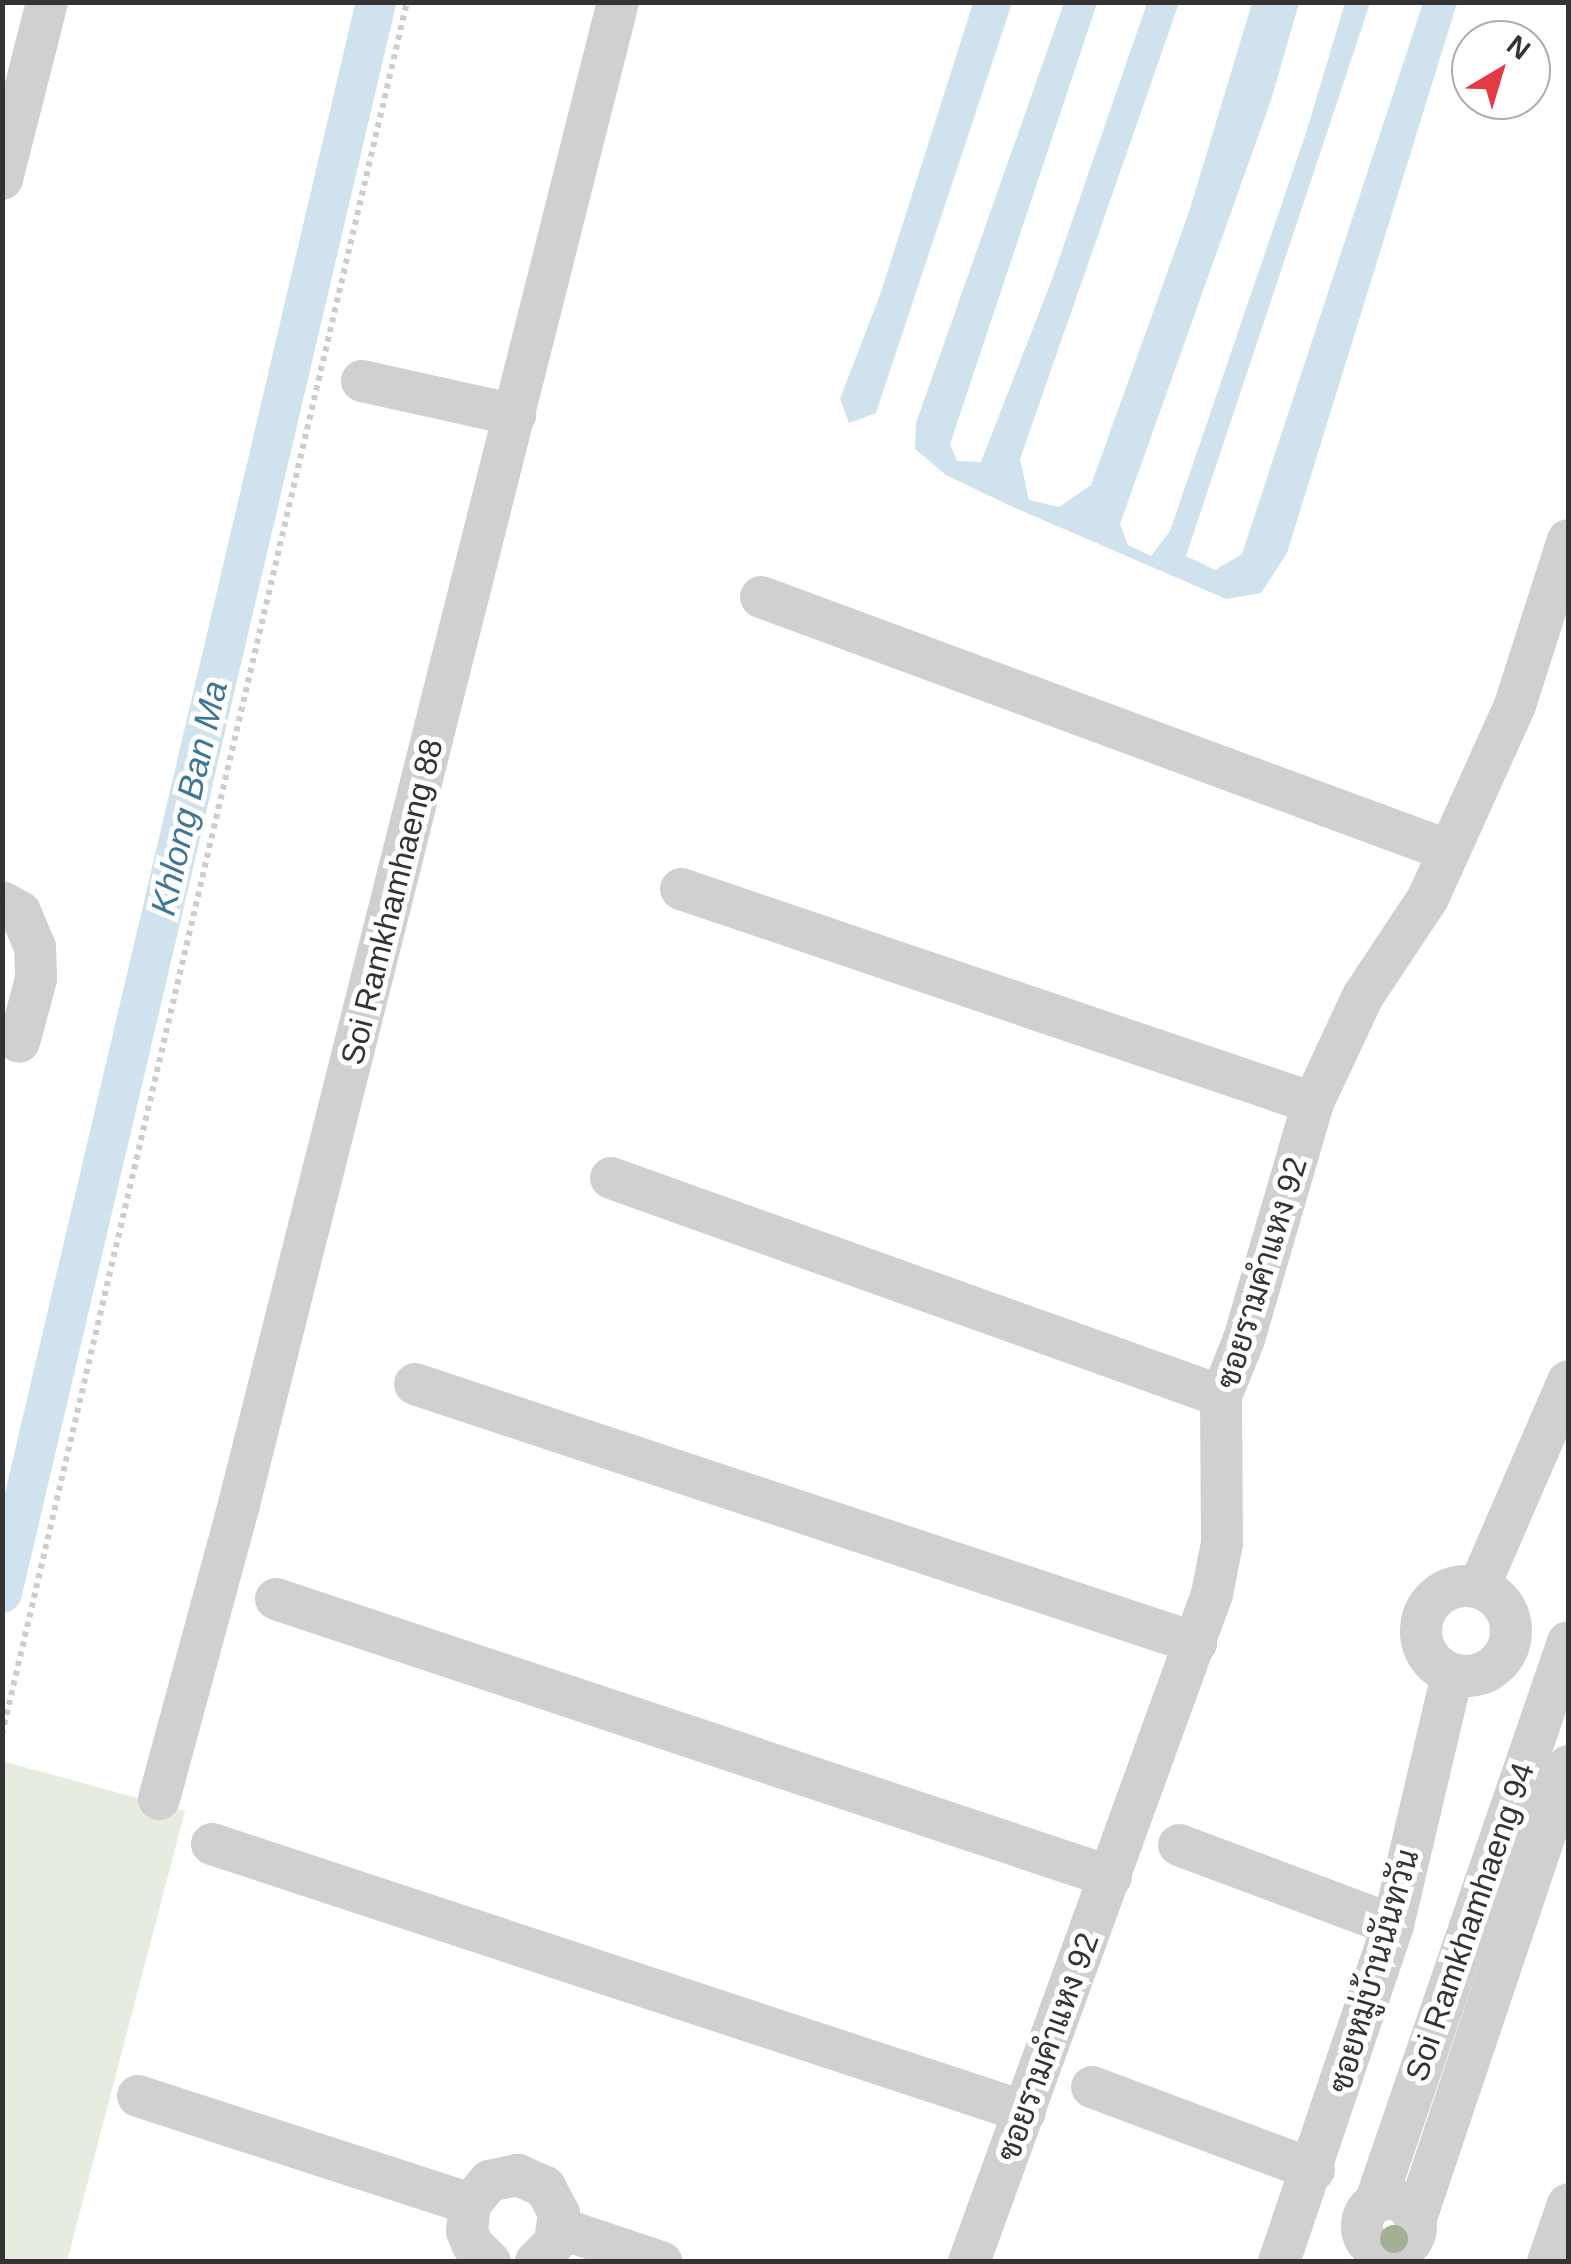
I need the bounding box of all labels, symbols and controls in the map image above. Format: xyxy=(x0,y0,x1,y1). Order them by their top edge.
north arrow xyxy=(1451,20,1551,120)
text: N xyxy=(1501,29,1536,66)
water label: Khlong Ban Ma xyxy=(142,677,236,919)
street label: Soi Ramkhamhaeng 88 xyxy=(333,735,451,1069)
street label: ซอยรามคําแหง 92 xyxy=(1209,1153,1315,1393)
street label: Soi Ramkhamhaeng 94 xyxy=(1397,1758,1543,2086)
street label: ซอยหมู่บ้านนันทวัน xyxy=(1321,1845,1427,2097)
street label: ซอยรามคําแหง 92 xyxy=(989,1928,1107,2166)

